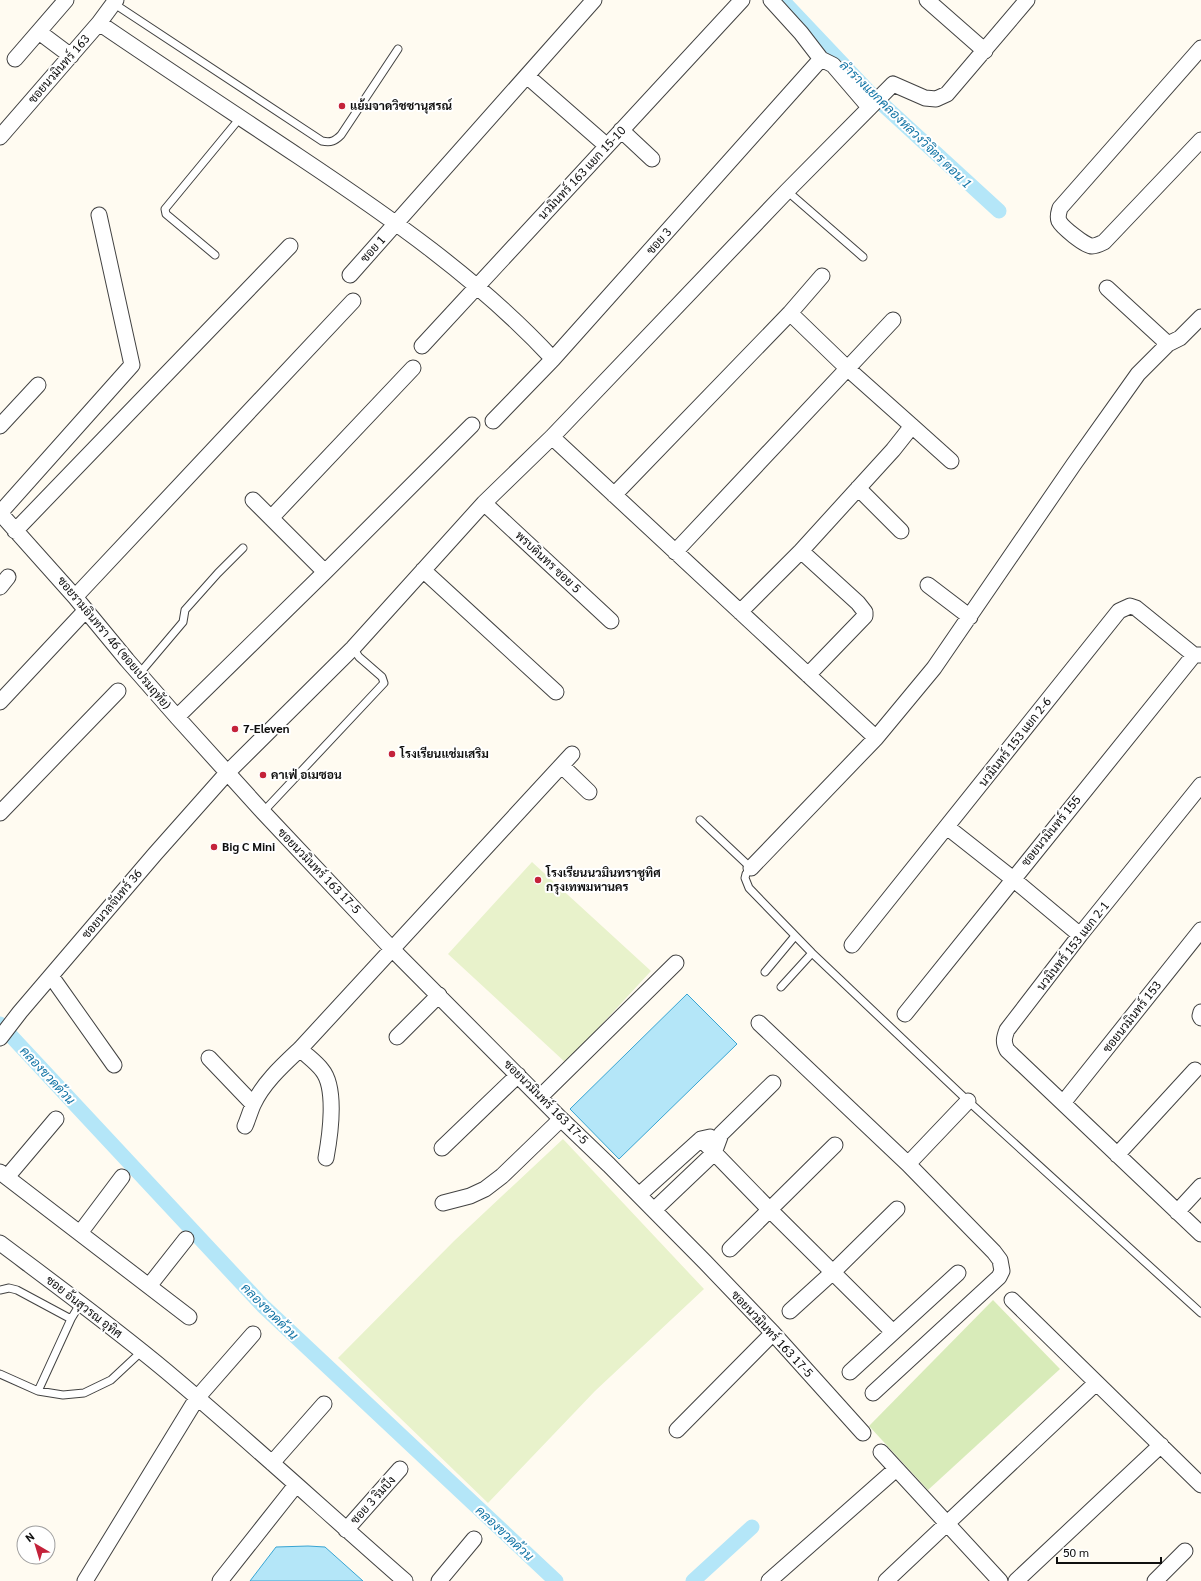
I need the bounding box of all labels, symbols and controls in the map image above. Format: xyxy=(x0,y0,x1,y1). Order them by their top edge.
street label: ซอยนวมินทร์ 163 xyxy=(24,30,93,106)
water label: ลำรางแยกคลองหลวงวิจิตร ตอน 1 xyxy=(837,56,976,191)
place label: แย้มจาดวิชชานุสรณ์ xyxy=(350,97,453,114)
marker: แย้มจาดวิชชานุสรณ์ xyxy=(337,101,347,111)
street label: นวมินทร์ 163 แยก 15-10 xyxy=(534,122,629,222)
street label: ซอย 3 xyxy=(642,223,675,257)
street label: ซอย 1 xyxy=(356,232,389,265)
street label: พรบดินทร ซอย 5 xyxy=(512,527,585,596)
street label: ซอยรามอินทรา 46 (ซอยเปรมฤทัย) xyxy=(54,573,175,712)
street label: นวมินทร์ 153 แยก 2-6 xyxy=(974,693,1054,789)
place label: 7-Eleven xyxy=(243,720,290,736)
marker: 7-Eleven xyxy=(230,724,240,734)
place label: โรงเรียนแช่มเสริม xyxy=(399,745,489,761)
marker: โรงเรียนแช่มเสริม xyxy=(387,749,397,759)
place label: คาเฟ่ อเมซอน xyxy=(271,766,342,782)
marker: คาเฟ่ อเมซอน xyxy=(258,770,268,780)
street label: ซอยนวมินทร์ 155 xyxy=(1017,791,1084,869)
street label: ซอยนวมินทร์ 163 17-5 xyxy=(275,824,365,917)
place label: Big C Mini xyxy=(222,838,275,854)
marker: Big C Mini xyxy=(209,842,219,852)
place label: โรงเรียนนวมินทราชูทิศ กรุงเทพมหานคร xyxy=(545,864,661,895)
street label: ซอยนวลจันทร์ 36 xyxy=(77,865,145,942)
marker: โรงเรียนนวมินทราชูทิศ กรุงเทพมหานคร xyxy=(533,875,543,885)
street label: นวมินทร์ 153 แยก 2-1 xyxy=(1032,897,1112,993)
street label: ซอยนวมินทร์ 153 xyxy=(1098,977,1164,1055)
water label: คลองขวดด้วน xyxy=(17,1042,80,1108)
street label: ซอยนวมินทร์ 163 17-5 xyxy=(501,1056,593,1147)
street label: ซอย อ้นสุวรณ อุทิศ xyxy=(42,1271,126,1343)
water label: คลองขวดด้วน xyxy=(238,1279,303,1343)
street label: ซอยนวมินทร์ 163 17-5 xyxy=(728,1286,817,1380)
street label: ซอย 3 ริมบึง xyxy=(346,1472,398,1527)
water label: คลองขวดด้วน xyxy=(473,1501,539,1564)
north arrow xyxy=(16,1525,56,1565)
text: N xyxy=(22,1528,37,1545)
scale bar xyxy=(1057,1539,1161,1565)
text: 50 m xyxy=(1063,1544,1089,1560)

